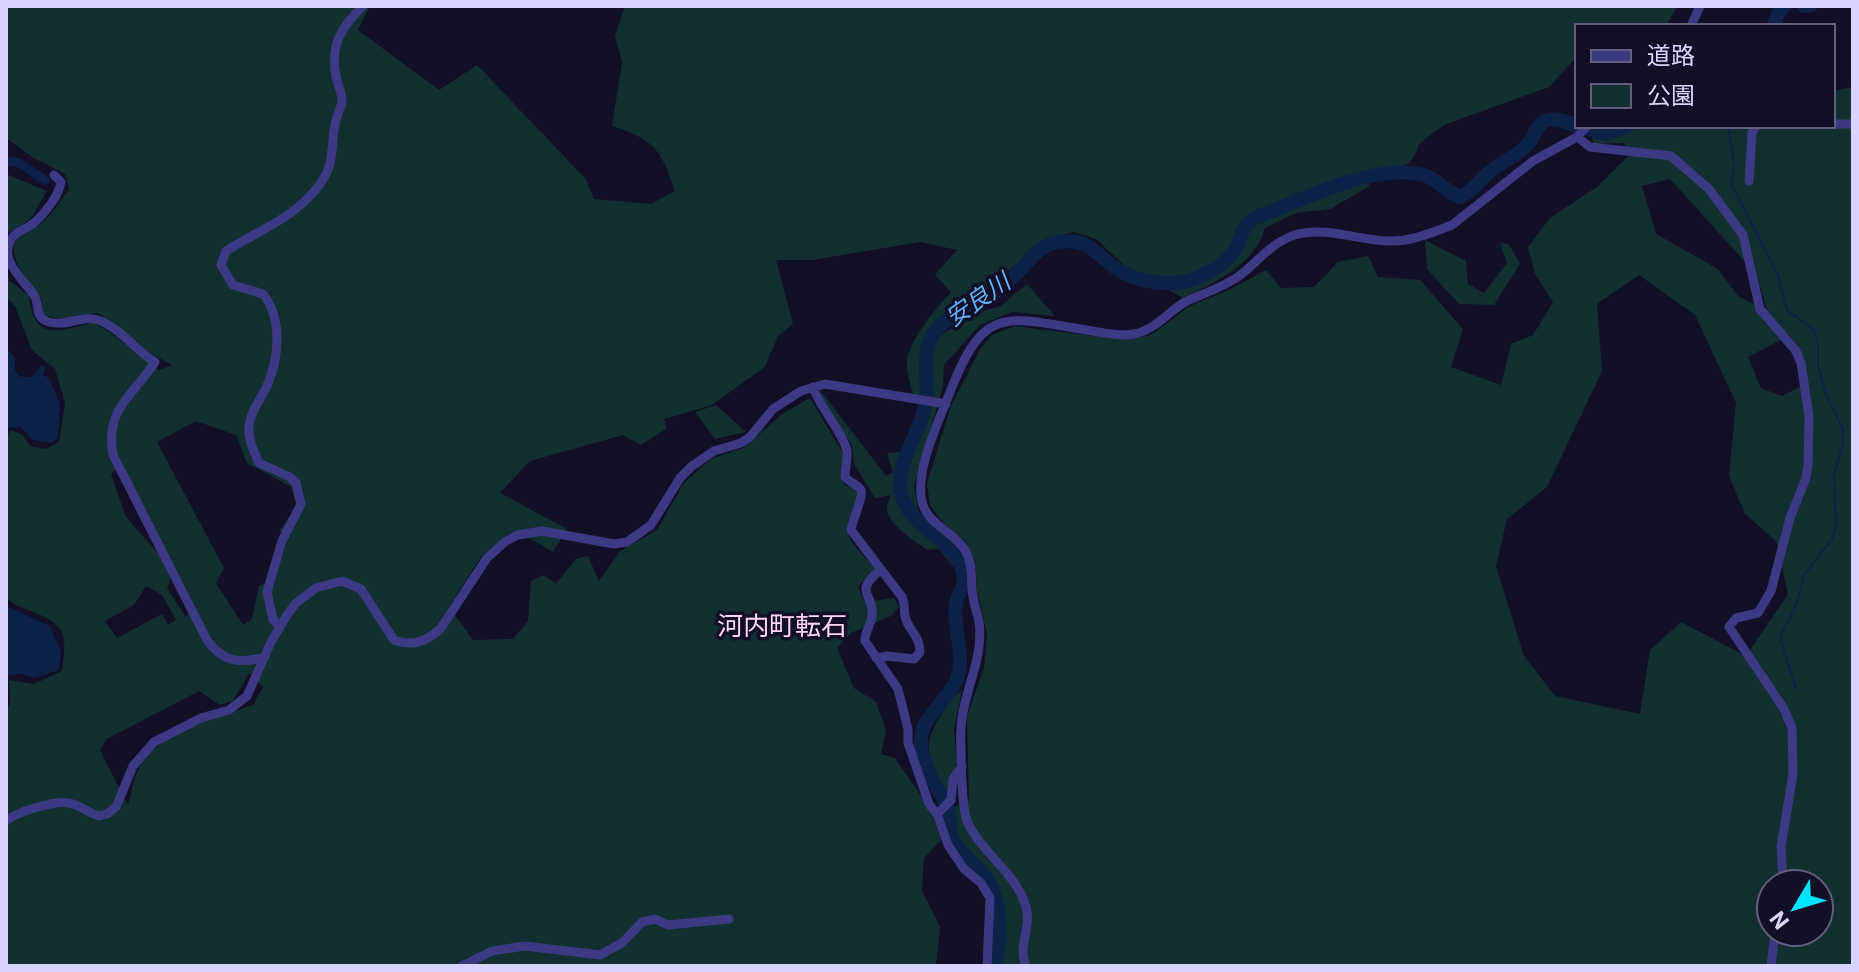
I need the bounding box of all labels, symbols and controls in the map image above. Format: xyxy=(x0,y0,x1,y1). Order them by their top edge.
legend xyxy=(1575,24,1835,128)
text: 道路 xyxy=(1647,42,1695,70)
text: 公園 xyxy=(1647,82,1695,110)
water label: 安良川 xyxy=(940,266,1018,332)
district label: 河内町転石 xyxy=(717,611,847,641)
north arrow xyxy=(1755,868,1835,948)
text: N xyxy=(1765,906,1794,934)

